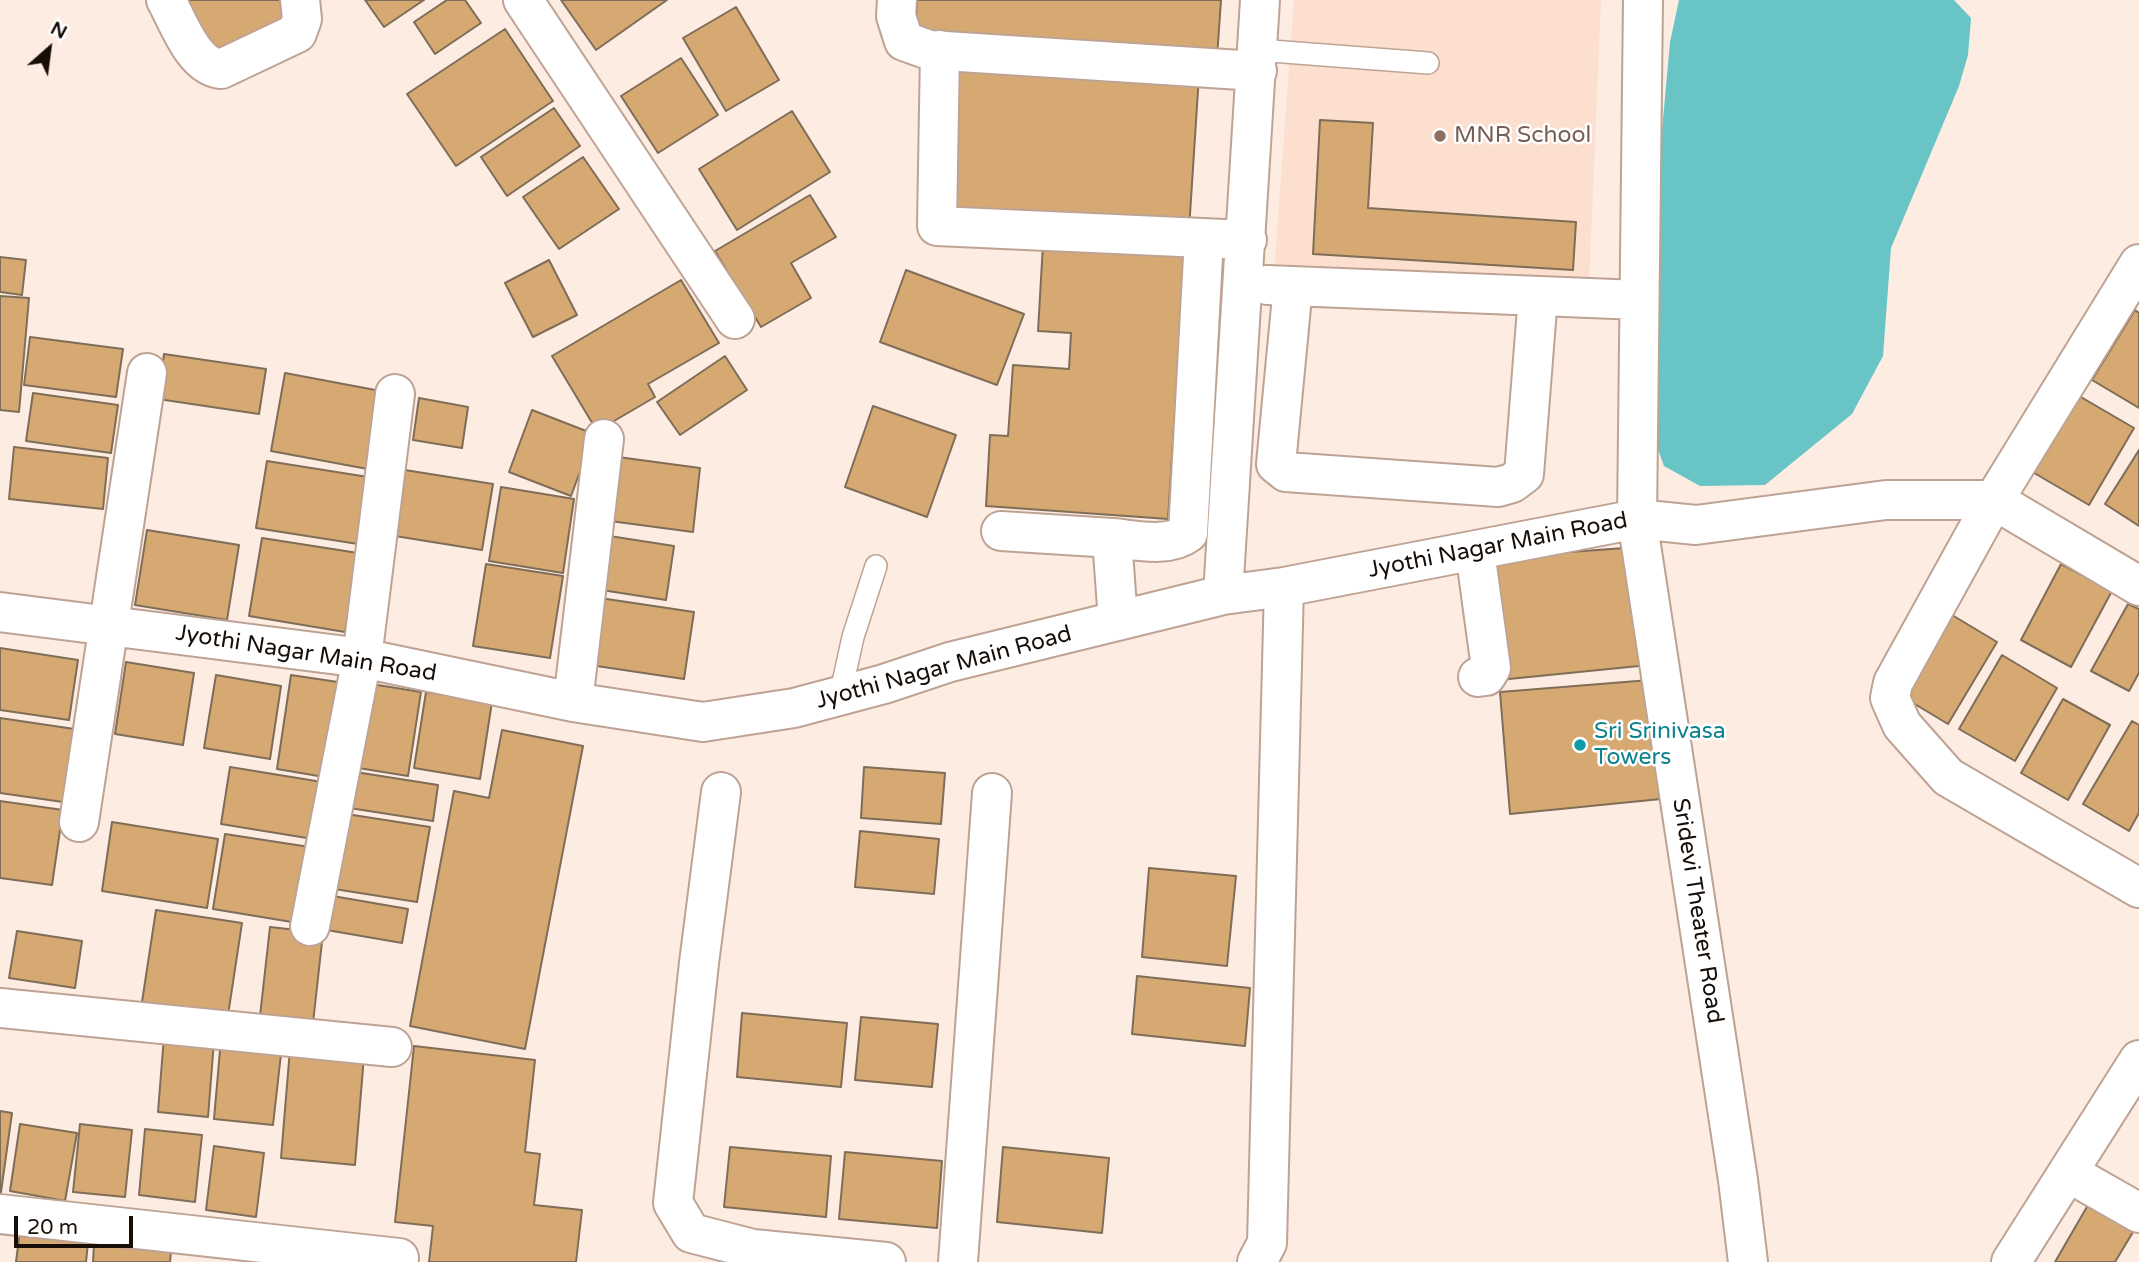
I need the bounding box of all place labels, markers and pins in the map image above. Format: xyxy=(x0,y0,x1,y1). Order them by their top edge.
place label: MNR School xyxy=(1454,122,1591,150)
marker: MNR School xyxy=(1432,128,1448,144)
place label: Sri Srinivasa Towers xyxy=(1594,718,1726,772)
marker: Sri Srinivasa Towers xyxy=(1572,737,1588,753)

